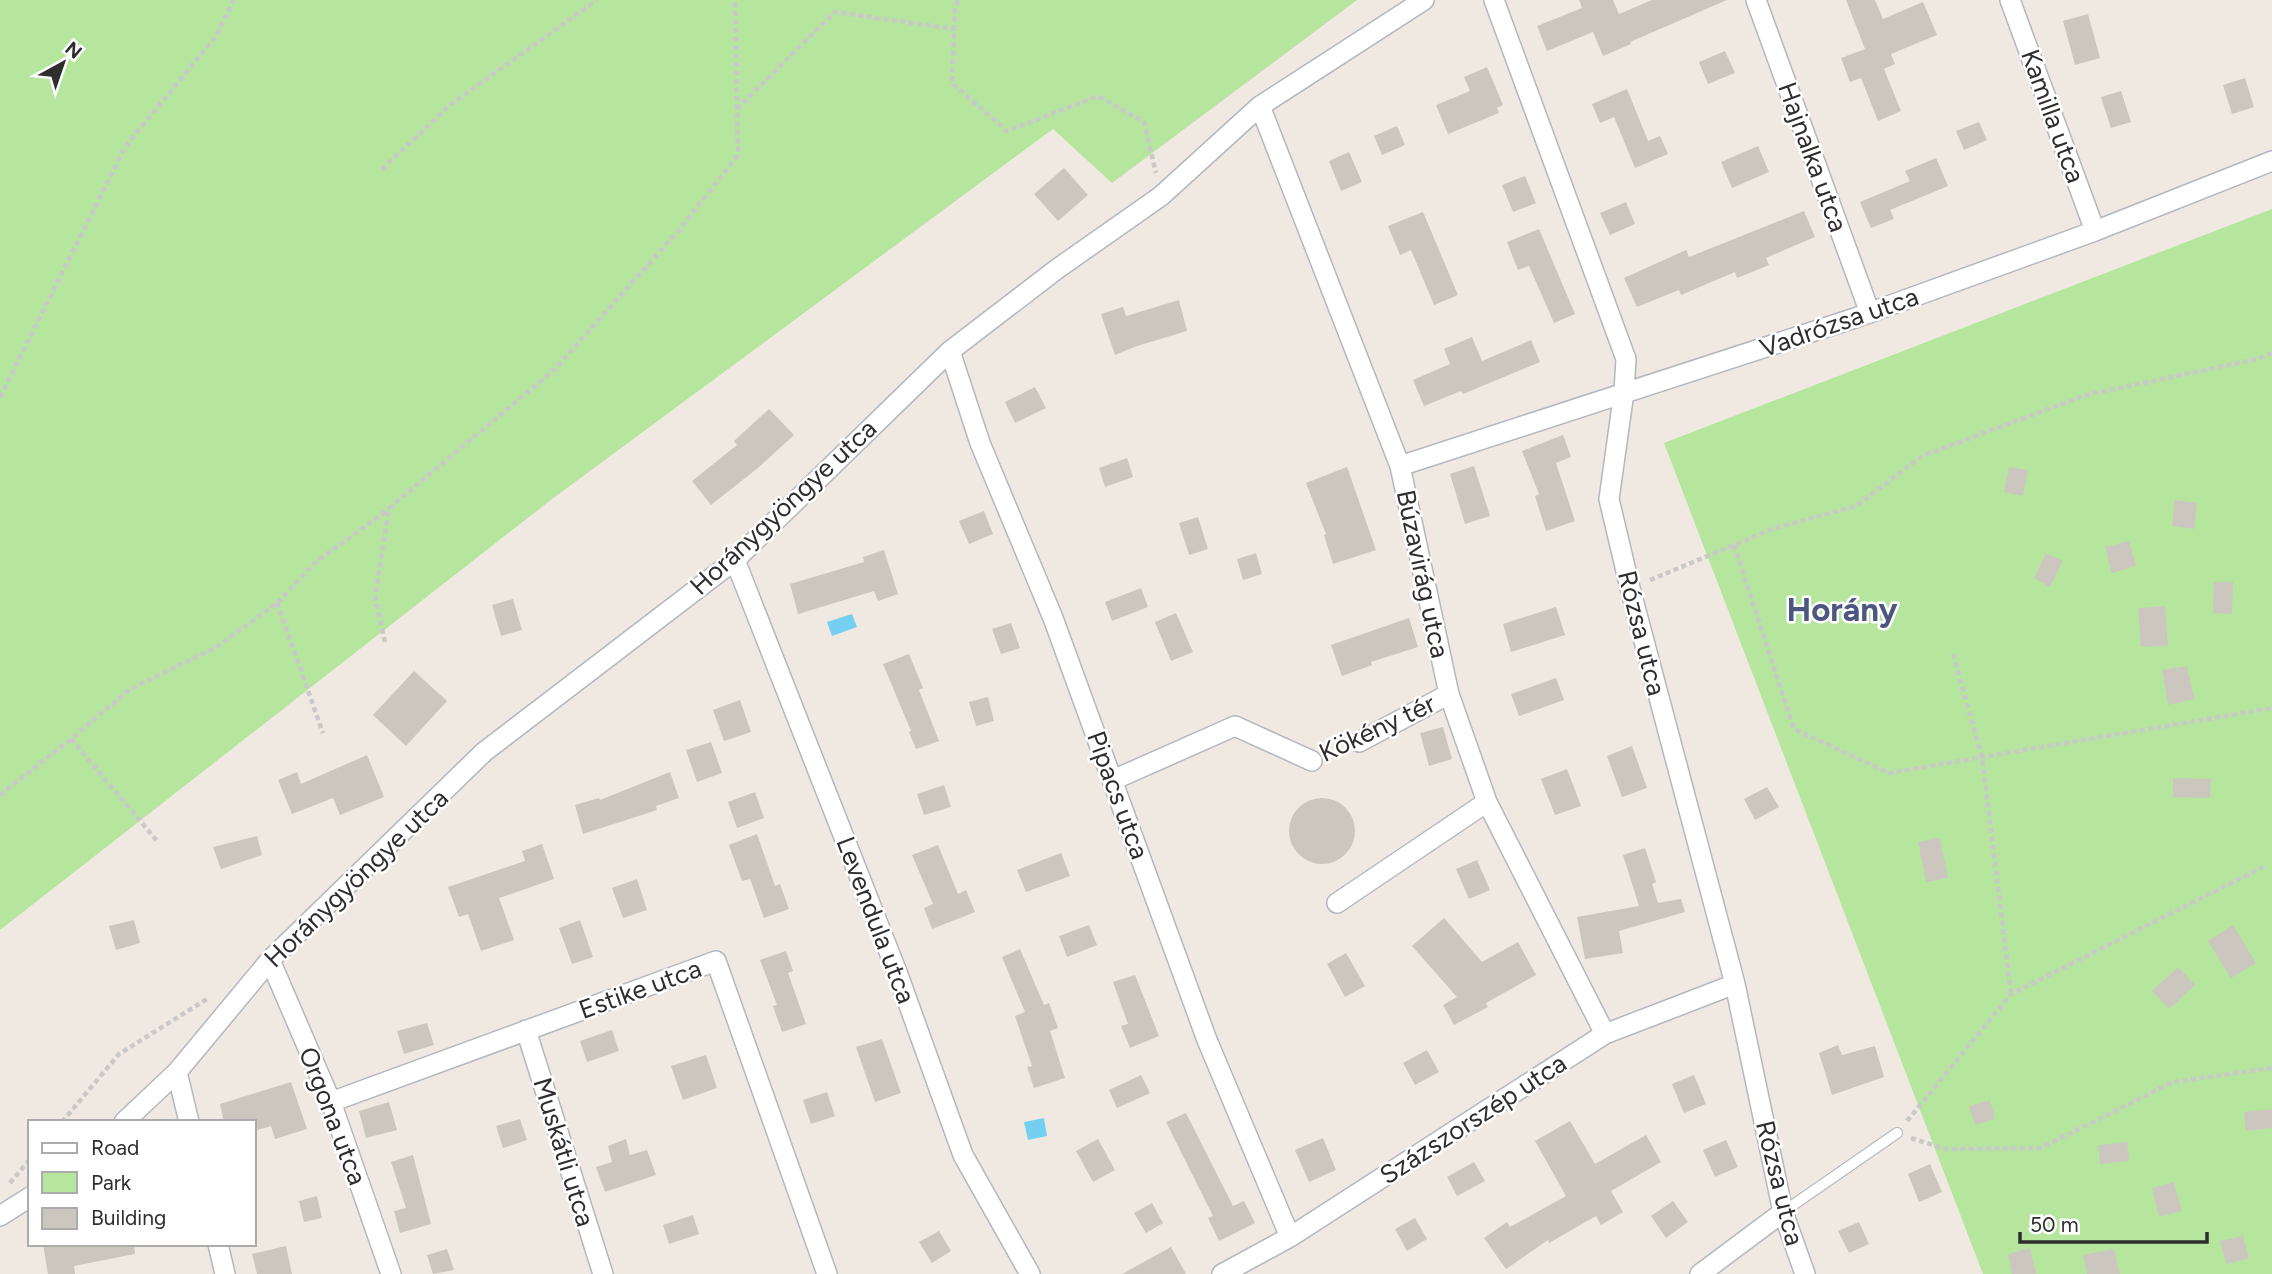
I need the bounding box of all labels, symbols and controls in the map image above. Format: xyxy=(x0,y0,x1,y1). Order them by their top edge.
north arrow xyxy=(28,28,98,98)
text: N xyxy=(61,37,87,64)
street label: Kamilla utca xyxy=(2014,45,2092,187)
street label: Hajnalka utca xyxy=(1771,78,1855,236)
street label: Vadrózsa utca xyxy=(1756,280,1922,364)
street label: Horánygyöngye utca xyxy=(683,412,883,602)
street label: Búzavirág utca xyxy=(1390,487,1456,661)
street label: Rózsa utca xyxy=(1611,567,1673,699)
district label: Horány xyxy=(1786,590,1898,629)
street label: Kökény tér xyxy=(1314,687,1440,769)
street label: Pipacs utca xyxy=(1080,727,1156,863)
street label: Horánygyöngye utca xyxy=(257,782,455,974)
street label: Levendula utca xyxy=(830,832,922,1008)
street label: Estike utca xyxy=(574,952,706,1026)
street label: Orgona utca xyxy=(292,1043,374,1189)
street label: Százszorszép utca xyxy=(1374,1047,1572,1191)
street label: Muskátli utca xyxy=(526,1074,602,1230)
street label: Rózsa utca xyxy=(1749,1117,1811,1249)
legend xyxy=(28,1120,256,1246)
text: Road xyxy=(91,1135,139,1160)
text: Park xyxy=(91,1170,132,1195)
scale bar xyxy=(2020,1200,2207,1244)
text: Building xyxy=(91,1205,166,1230)
text: 50 m xyxy=(2030,1212,2079,1237)

